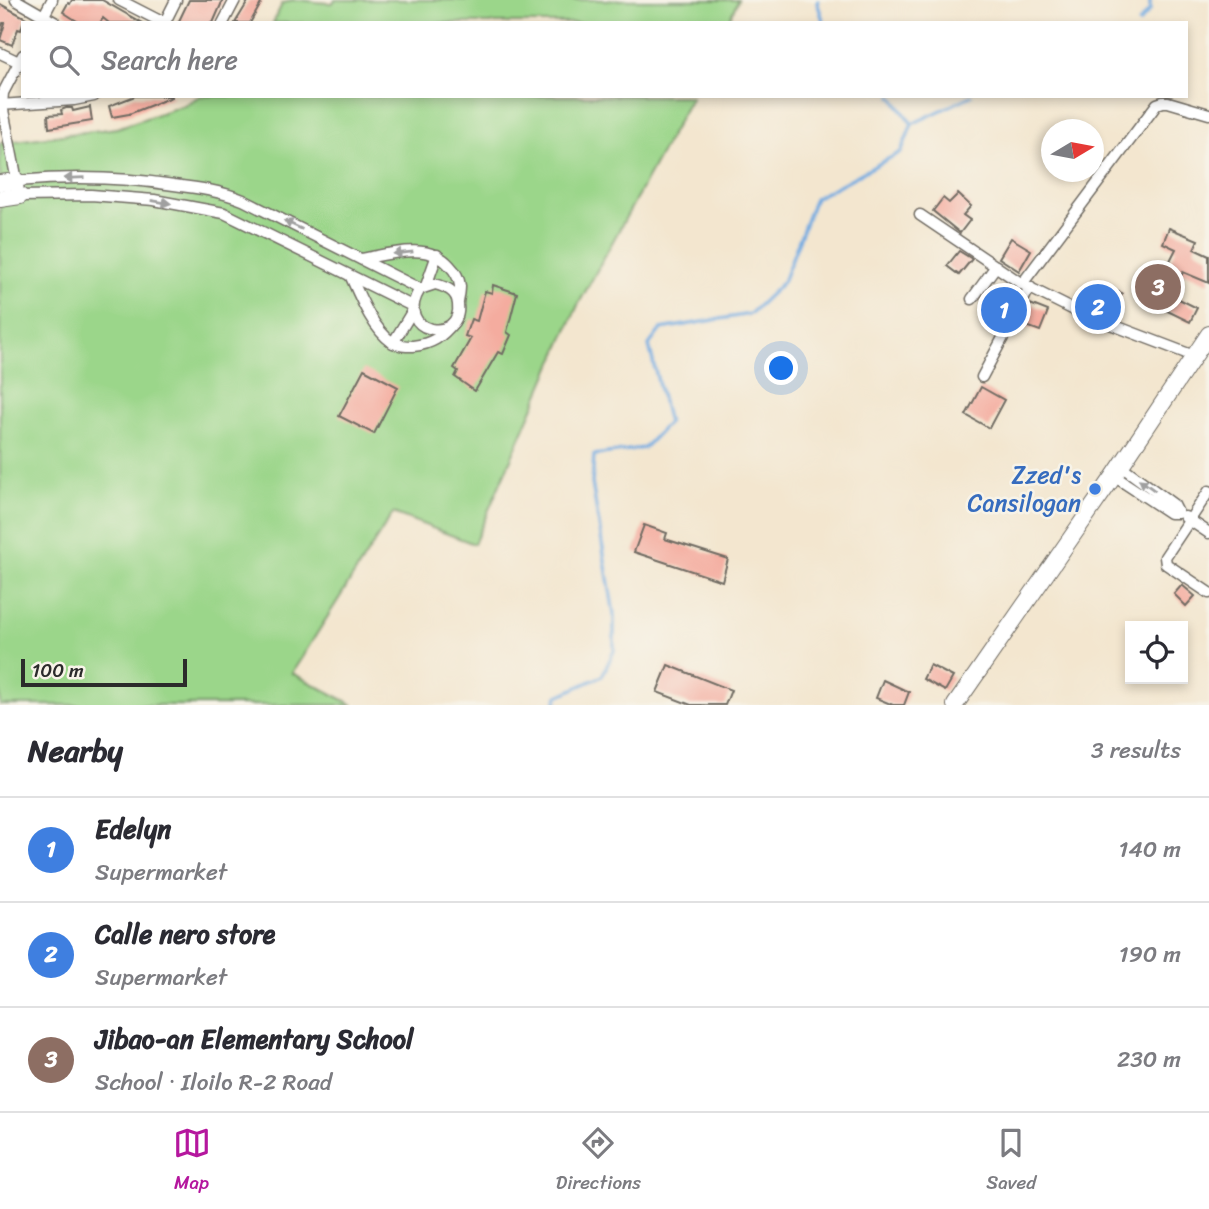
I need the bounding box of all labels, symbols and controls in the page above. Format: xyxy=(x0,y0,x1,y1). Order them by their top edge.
search box xyxy=(21,21,1188,98)
text: Search here xyxy=(101,37,238,83)
icon: search xyxy=(45,41,83,79)
north arrow xyxy=(1041,119,1104,182)
one-way arrow xyxy=(63,172,85,183)
one-way arrow xyxy=(150,197,172,208)
one-way arrow xyxy=(283,219,303,231)
one-way arrow xyxy=(391,248,413,259)
pin: 3 xyxy=(1135,261,1181,313)
pin: 2 xyxy=(1075,281,1121,333)
pin: 1 xyxy=(981,284,1027,336)
your location xyxy=(764,351,798,385)
place label: Zzed's Cansilogan xyxy=(968,454,1081,524)
one-way arrow xyxy=(1138,479,1156,493)
marker: Zzed's Cansilogan xyxy=(1087,481,1103,497)
map controls xyxy=(1125,621,1188,684)
button: locate xyxy=(1125,621,1188,684)
text: 100 m xyxy=(32,654,84,687)
scale bar xyxy=(21,656,187,688)
text: Nearby xyxy=(28,724,123,778)
text: 3 results xyxy=(1091,730,1181,771)
text: Edelyn xyxy=(95,806,171,852)
text: 1 xyxy=(46,829,56,870)
text: 140 m xyxy=(1119,829,1181,870)
text: Supermarket xyxy=(95,852,227,893)
text: Calle nero store xyxy=(95,911,275,957)
text: 2 xyxy=(44,934,58,975)
text: 190 m xyxy=(1119,934,1181,975)
text: Supermarket xyxy=(95,957,227,998)
text: Jibao-an Elementary School xyxy=(95,1016,413,1062)
text: 3 xyxy=(45,1039,57,1080)
text: 230 m xyxy=(1117,1039,1181,1080)
text: School · Iloilo R-2 Road xyxy=(95,1062,332,1103)
tab: Map xyxy=(173,1124,211,1199)
tab: Directions xyxy=(556,1124,641,1199)
tab: Saved xyxy=(986,1124,1036,1199)

